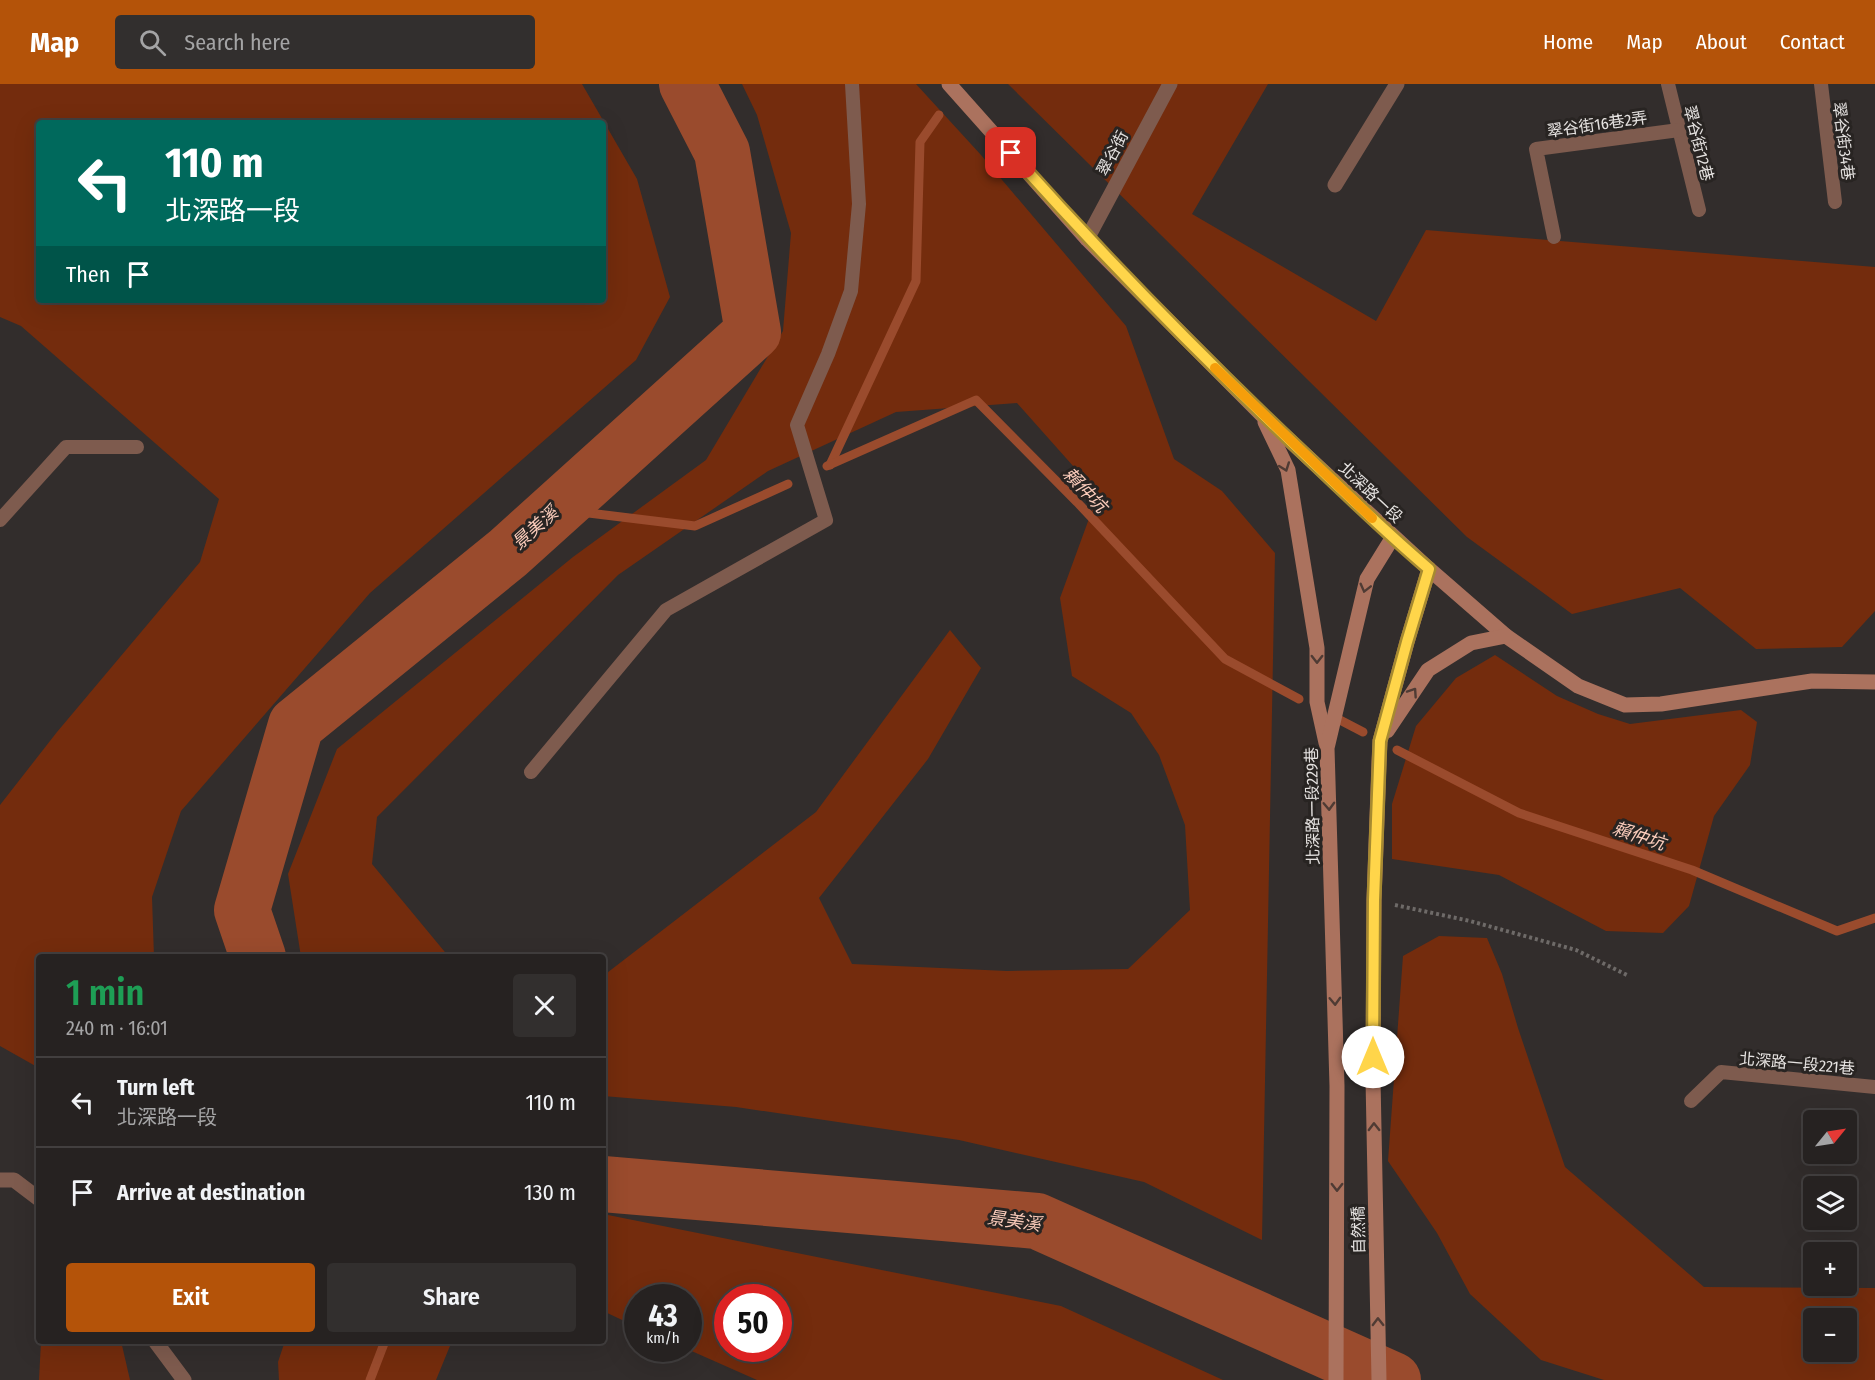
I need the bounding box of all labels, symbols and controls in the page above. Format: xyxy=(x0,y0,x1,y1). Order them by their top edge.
search box xyxy=(115,15,535,69)
text: Map xyxy=(30,26,79,59)
icon: search xyxy=(136,26,169,59)
text: Search here xyxy=(184,29,290,56)
text: Home xyxy=(1543,29,1593,55)
text: Map xyxy=(1626,29,1663,55)
text: About xyxy=(1696,29,1747,55)
text: Contact xyxy=(1780,29,1845,55)
street label: 翠谷街34巷 xyxy=(1829,101,1858,181)
street label: 翠谷街12巷 xyxy=(1680,103,1717,183)
street label: 翠谷街16巷2弄 xyxy=(1546,108,1649,141)
pin xyxy=(985,127,1036,178)
street label: 翠谷街 xyxy=(1093,128,1132,179)
icon: arrive xyxy=(994,136,1027,169)
text: 110 m xyxy=(165,138,264,188)
icon: left xyxy=(66,144,144,222)
text: 北深路一段 xyxy=(165,195,300,227)
icon: arrive xyxy=(122,258,155,291)
text: Then xyxy=(66,261,110,288)
street label: 北深路一段 xyxy=(1335,458,1406,527)
one-way arrow xyxy=(1278,461,1291,472)
water label: 賴仲坑 xyxy=(1058,463,1114,519)
water label: 景美溪 xyxy=(508,500,565,554)
one-way arrow xyxy=(1359,583,1372,593)
one-way arrow xyxy=(1311,654,1323,663)
one-way arrow xyxy=(1406,688,1417,699)
street label: 北深路一段229巷 xyxy=(1302,747,1323,865)
one-way arrow xyxy=(1323,802,1335,811)
water label: 賴仲坑 xyxy=(1610,817,1671,856)
text: 1 min xyxy=(66,971,144,1015)
button: close xyxy=(513,974,576,1037)
one-way arrow xyxy=(1328,996,1341,1005)
text: 240 m · 16:01 xyxy=(66,1016,168,1040)
position arrow xyxy=(1341,1025,1405,1089)
street label: 北深路一段221巷 xyxy=(1738,1049,1856,1078)
text: Turn left xyxy=(117,1074,195,1101)
icon: left xyxy=(66,1086,99,1119)
text: 110 m xyxy=(526,1089,576,1116)
text: 北深路一段 xyxy=(117,1105,217,1129)
north arrow xyxy=(1803,1110,1857,1164)
map controls xyxy=(1803,1110,1857,1362)
one-way arrow xyxy=(1368,1122,1380,1131)
icon: arrive xyxy=(66,1176,99,1209)
button: layers xyxy=(1803,1176,1857,1230)
text: Arrive at destination xyxy=(117,1179,305,1206)
text: 130 m xyxy=(524,1179,576,1206)
one-way arrow xyxy=(1331,1182,1343,1191)
water label: 景美溪 xyxy=(986,1206,1045,1236)
street label: 自然橋 xyxy=(1349,1206,1368,1254)
button: + xyxy=(1803,1242,1857,1296)
button: Exit xyxy=(66,1263,315,1332)
button: Share xyxy=(327,1263,576,1332)
speed limit sign: 50 xyxy=(714,1284,792,1362)
text: 43 xyxy=(648,1298,678,1334)
button: − xyxy=(1803,1308,1857,1362)
one-way arrow xyxy=(1372,1317,1384,1326)
text: km/h xyxy=(646,1329,680,1347)

